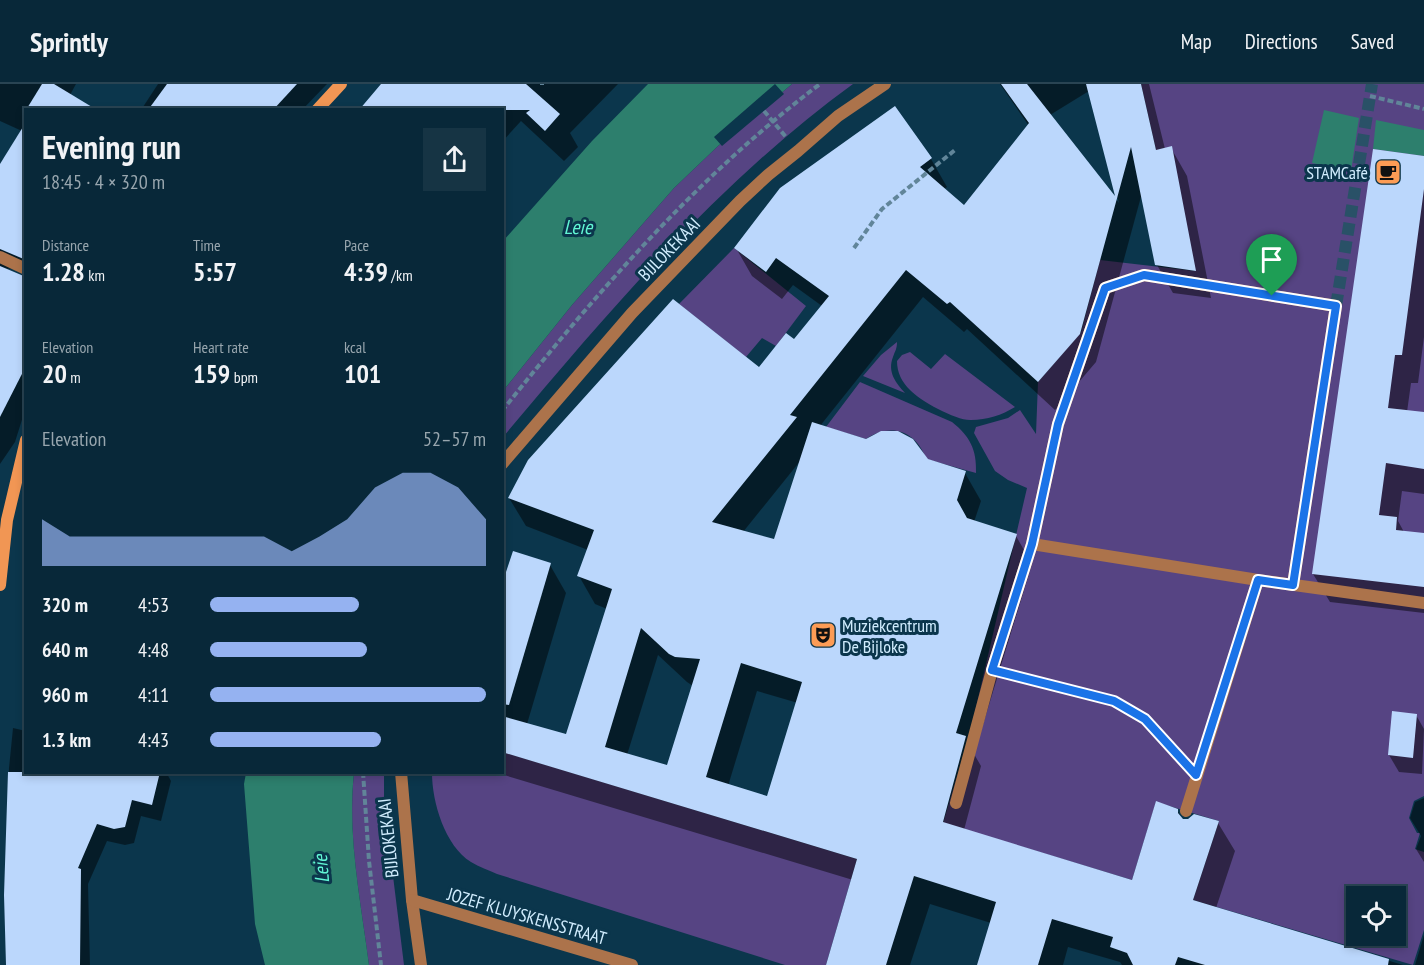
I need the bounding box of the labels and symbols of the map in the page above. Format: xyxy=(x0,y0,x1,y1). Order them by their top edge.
cafe icon: STAMCafé xyxy=(1373,157,1403,187)
place label: STAMCafé xyxy=(1306,161,1368,184)
street label: BIJLOKEKAAI xyxy=(633,212,705,286)
water label: Leie xyxy=(564,214,594,240)
pin xyxy=(1246,234,1297,296)
place label: Muziekcentrum De Bijloke xyxy=(842,614,937,658)
theatre icon: Muziekcentrum De Bijloke xyxy=(808,620,838,650)
street label: BIJLOKEKAAI xyxy=(372,797,404,879)
water label: Leie xyxy=(307,852,335,884)
street label: JOZEF KLUYSKENSSTRAAT xyxy=(444,882,609,950)

